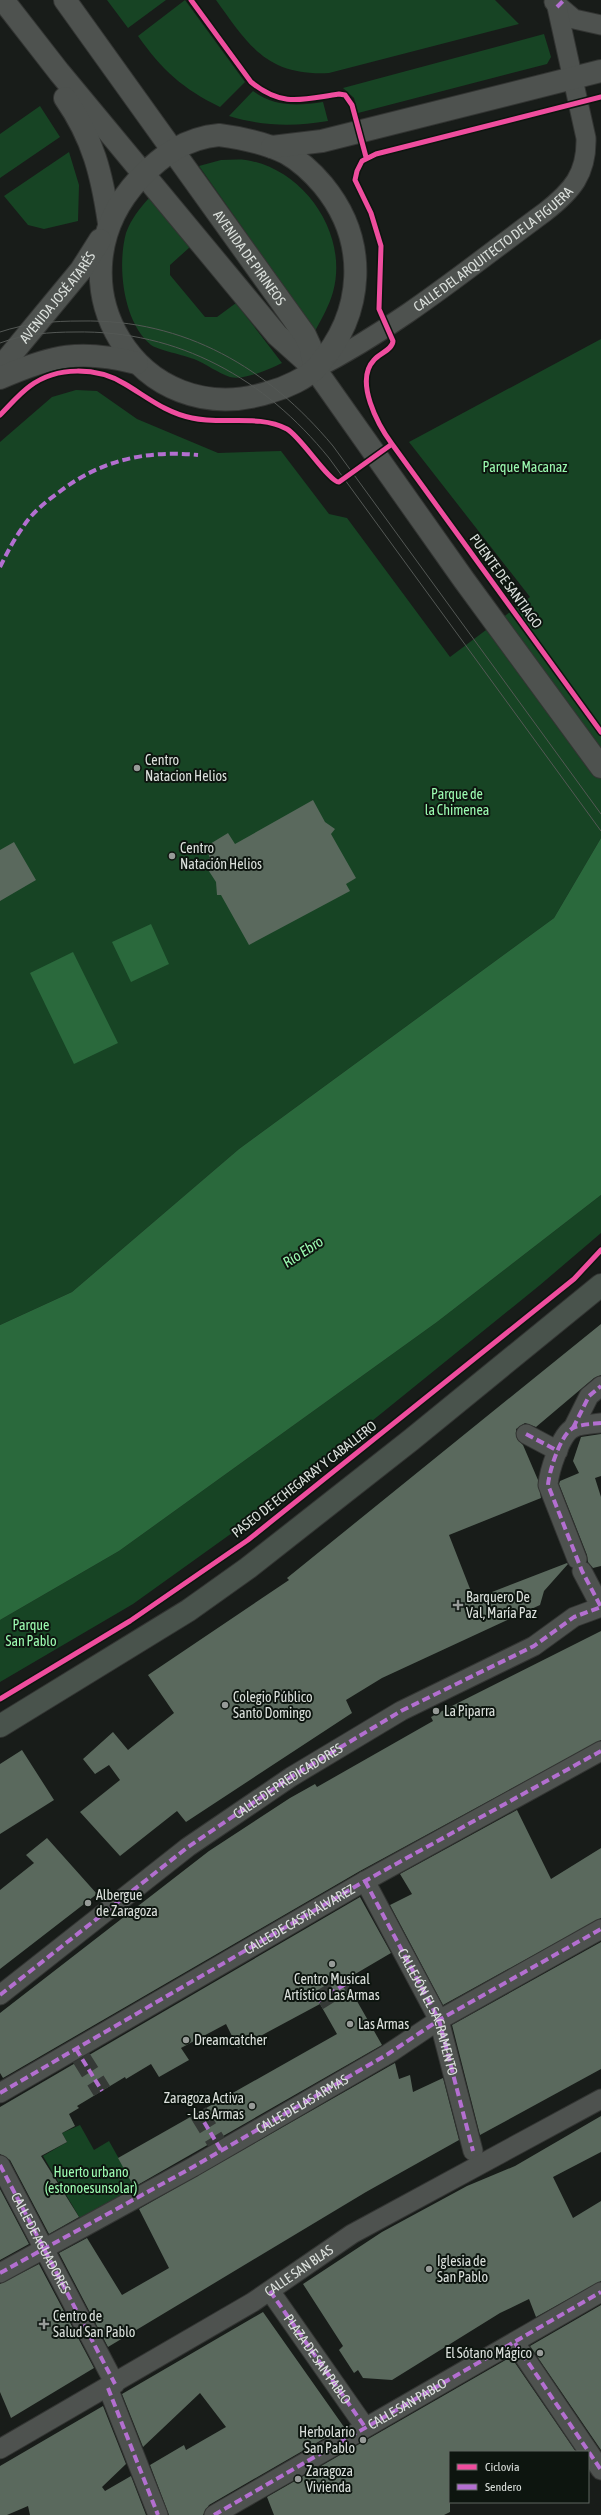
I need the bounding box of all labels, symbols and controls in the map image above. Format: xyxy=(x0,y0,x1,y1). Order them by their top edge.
street label: CALLE DEL ARQUITECTO DE LA FIGUERA xyxy=(410,183,576,315)
street label: AVENIDA DE PIRINEOS xyxy=(210,207,289,308)
street label: AVENIDA JOSÉ ATARÉS xyxy=(16,249,98,346)
park label: Parque Macanaz xyxy=(483,459,567,475)
street label: PUENTE DE SANTIAGO xyxy=(467,531,545,631)
place label: Centro Natacion Helios xyxy=(145,752,227,784)
marker: Centro Natacion Helios xyxy=(132,763,142,773)
park label: Parque de la Chimenea xyxy=(425,786,489,818)
place label: Centro Natación Helios xyxy=(180,840,262,872)
marker: Centro Natación Helios xyxy=(167,851,177,861)
water label: Río Ebro xyxy=(279,1232,326,1271)
street label: PASEO DE ECHEGARAY Y CABALLERO xyxy=(228,1417,380,1541)
place label: Barquero De Val, María Paz xyxy=(466,1589,537,1621)
marker: Barquero De Val, María Paz xyxy=(453,1600,463,1610)
park label: Parque San Pablo xyxy=(6,1617,56,1649)
place label: Colegio Público Santo Domingo xyxy=(233,1689,313,1721)
marker: Colegio Público Santo Domingo xyxy=(220,1700,230,1710)
place label: La Piparra xyxy=(444,1703,495,1719)
marker: La Piparra xyxy=(431,1706,441,1716)
street label: CALLE DE PREDICADORES xyxy=(230,1740,346,1822)
street label: CALLE DE CASTA ÁLVAREZ xyxy=(241,1881,357,1958)
place label: Albergue de Zaragoza xyxy=(96,1887,158,1919)
marker: Albergue de Zaragoza xyxy=(83,1898,93,1908)
street label: CALLEJÓN EL SACRAMENTO xyxy=(394,1946,461,2077)
marker: Centro Musical Artístico Las Armas xyxy=(327,1959,337,1969)
place label: Centro Musical Artístico Las Armas xyxy=(284,1971,380,2003)
place label: Las Armas xyxy=(358,2016,409,2032)
marker: Las Armas xyxy=(345,2019,355,2029)
place label: Dreamcatcher xyxy=(194,2032,268,2048)
marker: Dreamcatcher xyxy=(181,2035,191,2045)
street label: CALLE DE LAS ARMAS xyxy=(253,2071,351,2137)
place label: Zaragoza Activa - Las Armas xyxy=(164,2090,244,2122)
marker: Zaragoza Activa - Las Armas xyxy=(247,2101,257,2111)
park label: Huerto urbano (estonoesunsolar) xyxy=(45,2164,137,2196)
street label: CALLE DE AGUADORES xyxy=(8,2190,74,2296)
street label: CALLE SAN BLAS xyxy=(261,2241,336,2300)
place label: Iglesia de San Pablo xyxy=(437,2253,488,2285)
marker: Iglesia de San Pablo xyxy=(424,2264,434,2274)
place label: Centro de Salud San Pablo xyxy=(53,2308,135,2340)
street label: PLAZA DE SAN PABLO xyxy=(281,2311,354,2407)
marker: Centro de Salud San Pablo xyxy=(38,2318,50,2330)
place label: El Sótano Mágico xyxy=(445,2345,532,2361)
marker: El Sótano Mágico xyxy=(535,2348,545,2358)
street label: CALLE SAN PABLO xyxy=(365,2375,449,2433)
place label: Herbolario San Pablo xyxy=(299,2424,355,2456)
marker: Herbolario San Pablo xyxy=(358,2435,368,2445)
legend xyxy=(449,2451,589,2503)
text: Ciclovía xyxy=(485,2460,519,2474)
place label: Zaragoza Vivienda xyxy=(306,2463,353,2495)
marker: Zaragoza Vivienda xyxy=(293,2474,303,2484)
text: Sendero xyxy=(485,2480,522,2494)

